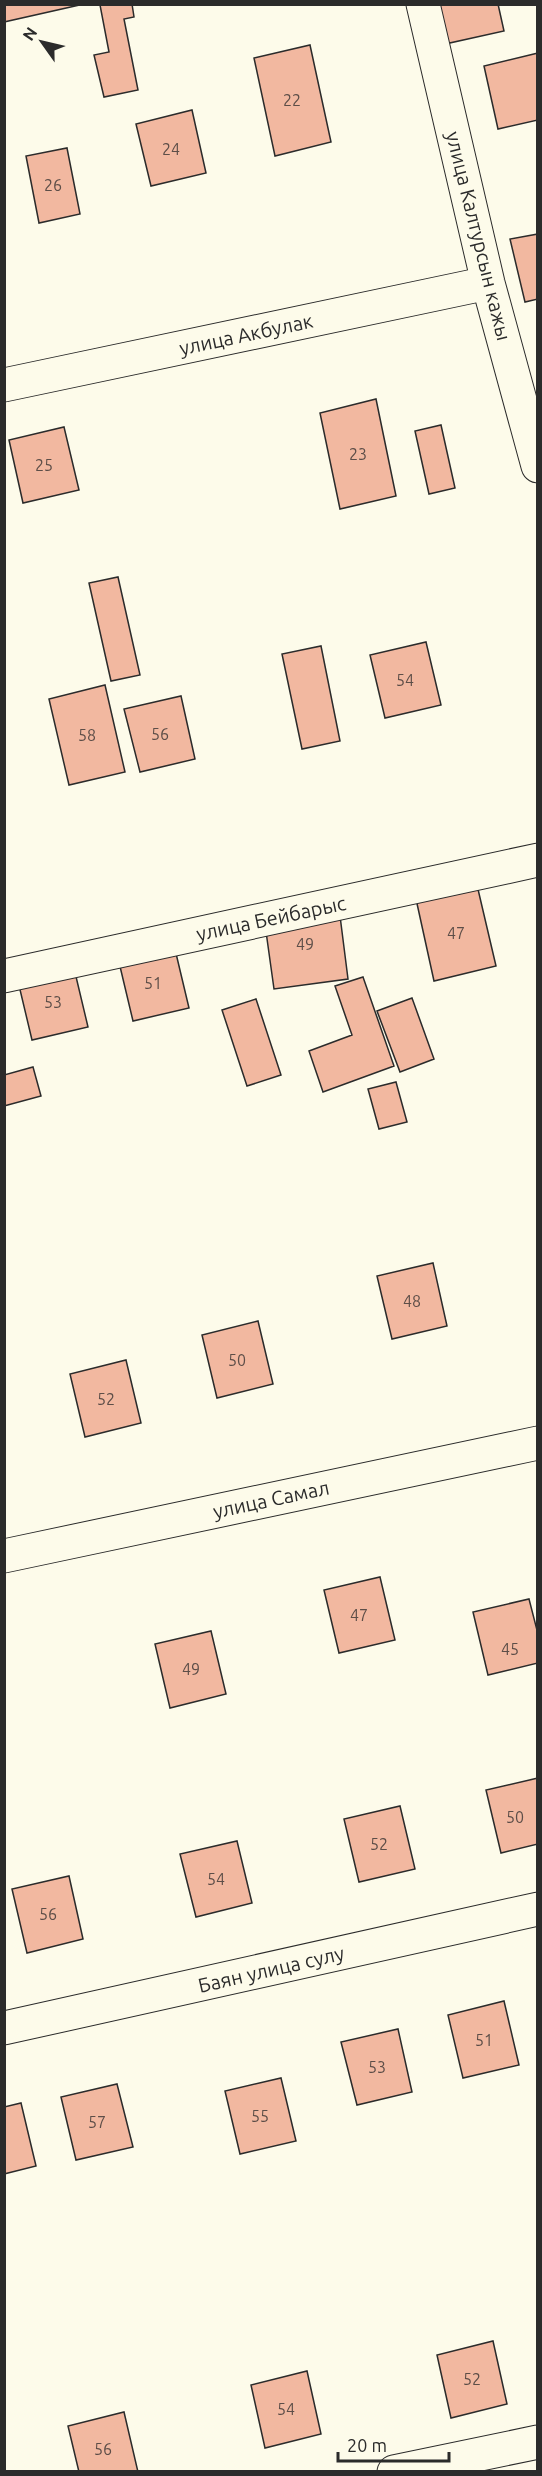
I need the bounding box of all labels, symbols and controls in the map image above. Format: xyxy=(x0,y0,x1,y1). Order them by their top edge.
north arrow xyxy=(12,12,72,72)
text: N xyxy=(19,24,40,44)
house number: 22 xyxy=(283,91,301,109)
street label: улица Калтурсын кажы xyxy=(442,129,516,343)
house number: 24 xyxy=(162,140,180,158)
house number: 26 xyxy=(44,176,62,194)
street label: улица Акбулак xyxy=(177,309,315,359)
house number: 23 xyxy=(349,445,367,463)
house number: 25 xyxy=(35,456,53,474)
house number: 54 xyxy=(396,671,414,689)
house number: 56 xyxy=(151,725,169,743)
house number: 58 xyxy=(78,726,96,744)
street label: улица Бейбарыс xyxy=(194,891,348,945)
house number: 47 xyxy=(447,924,465,942)
house number: 49 xyxy=(296,935,314,953)
house number: 51 xyxy=(144,974,162,992)
house number: 53 xyxy=(44,993,62,1011)
house number: 48 xyxy=(403,1292,421,1310)
house number: 50 xyxy=(228,1351,246,1369)
house number: 52 xyxy=(97,1390,115,1408)
street label: улица Самал xyxy=(211,1475,331,1523)
house number: 47 xyxy=(350,1606,368,1624)
house number: 45 xyxy=(501,1640,519,1658)
house number: 49 xyxy=(182,1660,200,1678)
house number: 50 xyxy=(506,1808,524,1826)
house number: 52 xyxy=(370,1835,388,1853)
house number: 54 xyxy=(207,1870,225,1888)
house number: 56 xyxy=(39,1905,57,1923)
street label: Баян улица сулу xyxy=(196,1941,347,1997)
house number: 51 xyxy=(475,2031,493,2049)
house number: 53 xyxy=(368,2058,386,2076)
house number: 55 xyxy=(251,2107,269,2125)
house number: 57 xyxy=(88,2113,106,2131)
house number: 52 xyxy=(463,2370,481,2388)
house number: 54 xyxy=(277,2400,295,2418)
scale bar xyxy=(338,2425,449,2463)
text: 20 m xyxy=(347,2435,387,2455)
house number: 56 xyxy=(94,2440,112,2458)

